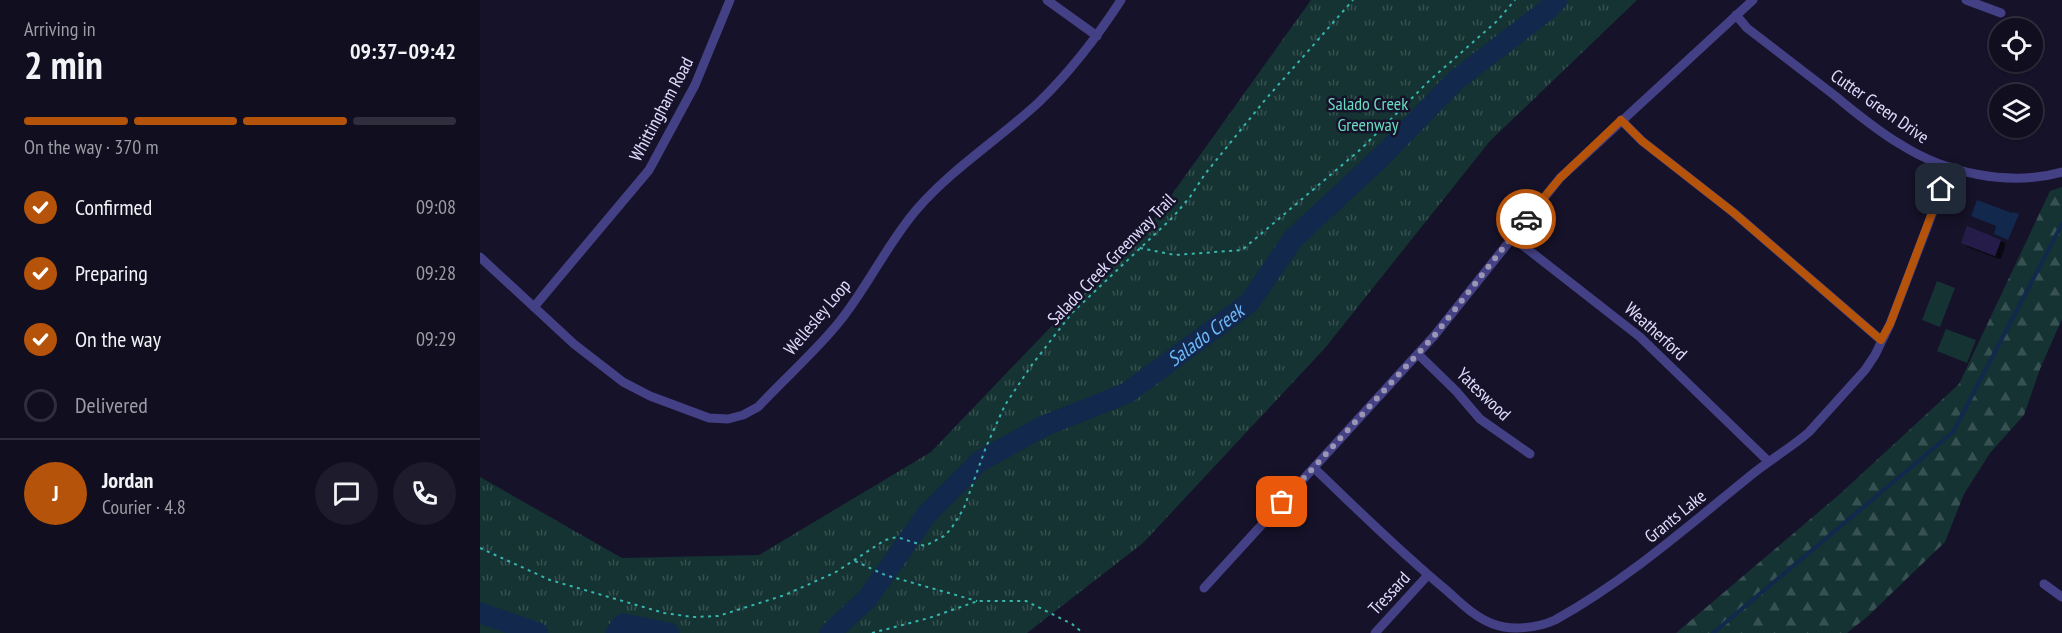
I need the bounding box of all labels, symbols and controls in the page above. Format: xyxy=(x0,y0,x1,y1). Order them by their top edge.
text: Arriving in xyxy=(24,16,96,42)
map controls xyxy=(1989,18,2043,138)
button: locate xyxy=(1989,18,2043,72)
text: 09:37–09:42 xyxy=(350,37,456,65)
text: 2 min xyxy=(24,39,103,90)
street label: Whittingham Road xyxy=(624,53,698,165)
street label: Cutter Green Drive xyxy=(1826,64,1934,148)
button: layers xyxy=(1989,84,2043,138)
park label: Salado Creek Greenway xyxy=(1328,92,1408,136)
text: On the way · 370 m xyxy=(24,134,159,160)
pin xyxy=(1915,163,1966,214)
icon: home xyxy=(1924,172,1957,205)
street label: Salado Creek Greenway Trail xyxy=(1042,188,1180,330)
courier xyxy=(1496,189,1556,249)
icon: check xyxy=(24,191,57,224)
text: Confirmed xyxy=(75,193,152,221)
text: 09:08 xyxy=(416,194,456,220)
icon: car xyxy=(1510,203,1543,236)
icon: check xyxy=(24,257,57,290)
text: Preparing xyxy=(75,259,148,287)
text: 09:28 xyxy=(416,260,456,286)
street label: Wellesley Loop xyxy=(779,274,856,360)
water label: Salado Creek xyxy=(1162,297,1251,372)
street label: Weatherford xyxy=(1620,297,1692,365)
icon: check xyxy=(24,323,57,356)
text: On the way xyxy=(75,325,161,353)
text: 09:29 xyxy=(416,326,456,352)
street label: Yateswood xyxy=(1452,363,1516,425)
text: Delivered xyxy=(75,391,148,419)
button: chat xyxy=(315,462,378,525)
button: phone xyxy=(393,462,456,525)
text: Jordan xyxy=(102,466,153,494)
pin xyxy=(1256,476,1307,527)
text: J xyxy=(52,479,59,507)
street label: Grants Lake xyxy=(1640,484,1710,548)
icon: bag xyxy=(1265,485,1298,518)
text: Courier · 4.8 xyxy=(102,494,186,520)
street label: Tressard xyxy=(1363,567,1415,619)

